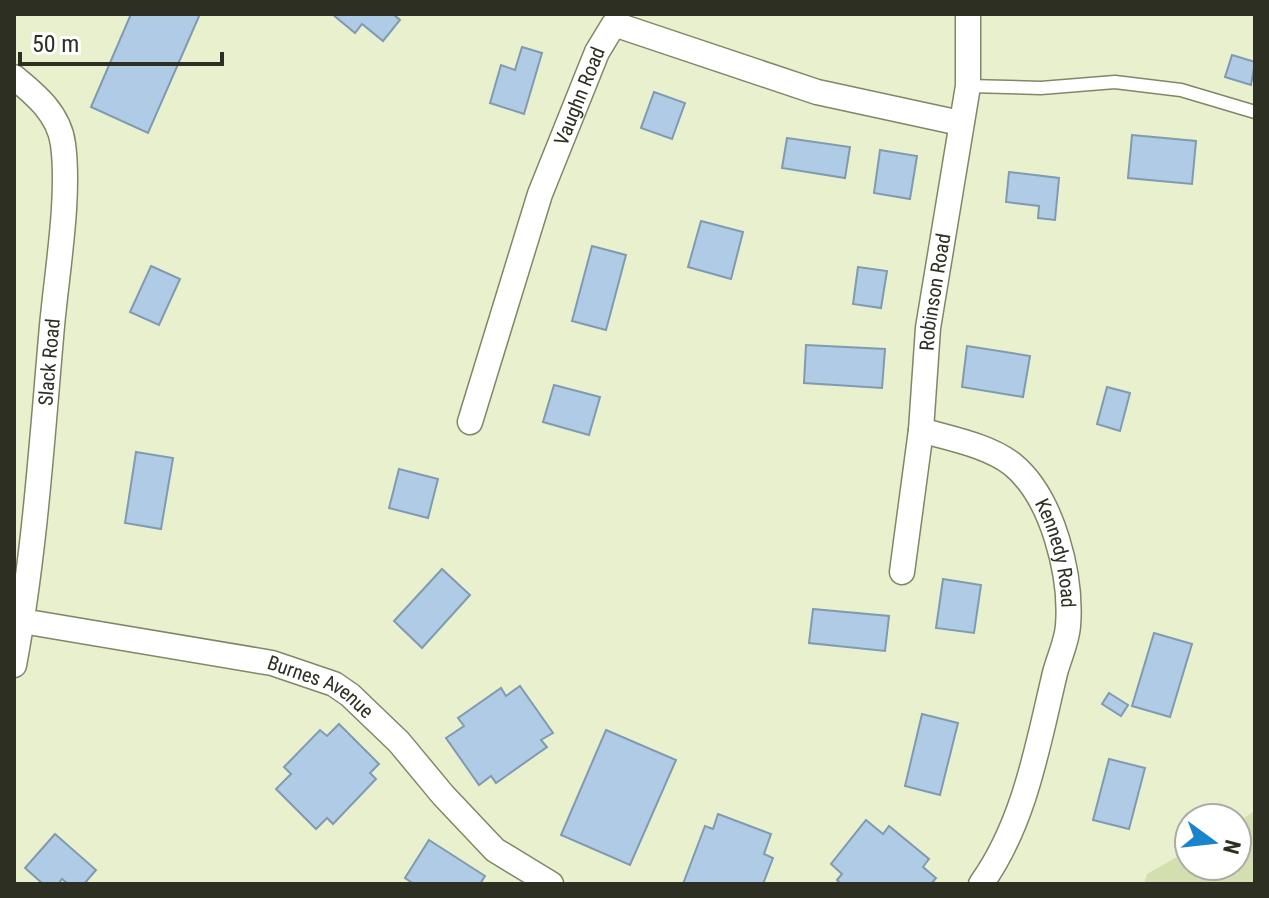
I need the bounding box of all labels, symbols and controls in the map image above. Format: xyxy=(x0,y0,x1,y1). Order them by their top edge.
scale bar xyxy=(20,16,222,66)
text: 50 m xyxy=(32,30,79,58)
street label: Vaughn Road xyxy=(549,43,610,149)
street label: Robinson Road xyxy=(914,232,955,352)
street label: Slack Road xyxy=(33,317,65,407)
street label: Kennedy Road xyxy=(1030,494,1081,608)
street label: Burnes Avenue xyxy=(264,650,379,723)
north arrow xyxy=(1173,802,1253,882)
text: N xyxy=(1218,837,1246,857)

